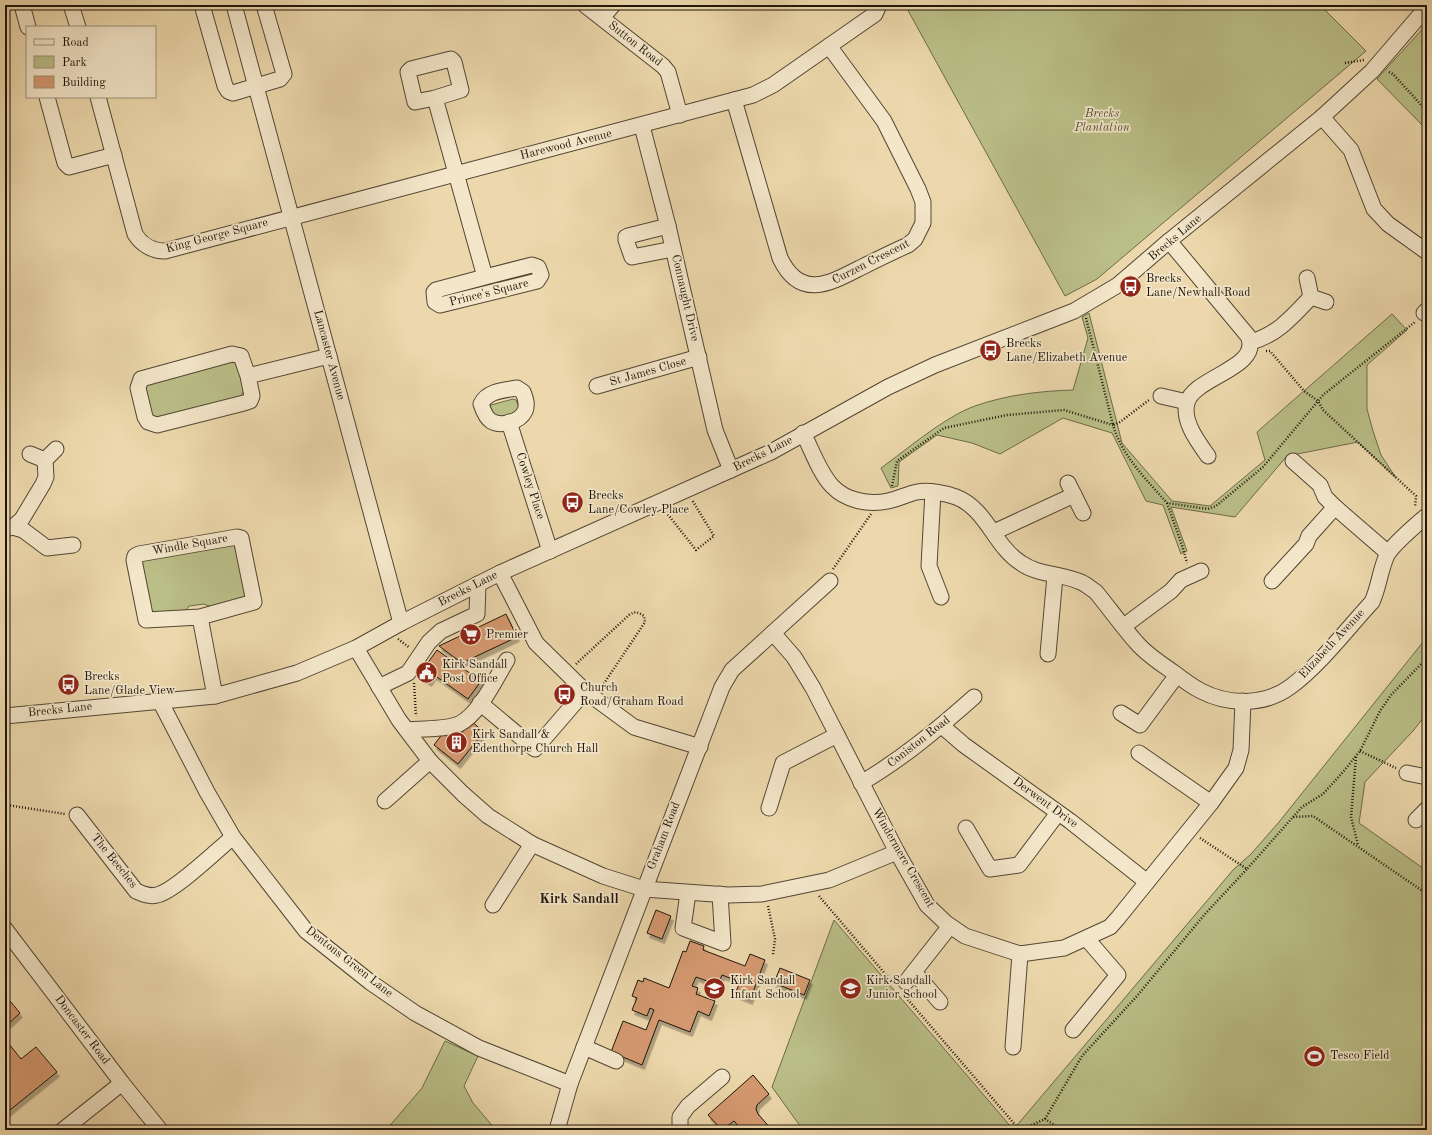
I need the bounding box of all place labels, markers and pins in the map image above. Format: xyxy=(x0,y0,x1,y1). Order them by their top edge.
bus stop icon: Brecks Lane/Newhall Road xyxy=(1118,273,1144,299)
place label: Brecks Lane/Newhall Road xyxy=(1146,273,1250,299)
bus stop icon: Brecks Lane/Elizabeth Avenue xyxy=(977,338,1003,364)
place label: Brecks Lane/Elizabeth Avenue xyxy=(1006,338,1128,364)
bus stop icon: Brecks Lane/Cowley Place xyxy=(560,490,586,516)
place label: Brecks Lane/Cowley Place xyxy=(588,490,690,516)
supermarket icon: Premier xyxy=(458,622,484,648)
place label: Premier xyxy=(486,629,528,641)
public building icon: Kirk Sandall Post Office xyxy=(414,659,440,685)
place label: Kirk Sandall Post Office xyxy=(442,659,507,685)
bus stop icon: Brecks Lane/Glade View xyxy=(56,671,82,697)
place label: Brecks Lane/Glade View xyxy=(84,671,176,697)
bus stop icon: Church Road/Graham Road xyxy=(551,682,577,708)
place label: Church Road/Graham Road xyxy=(580,682,684,708)
building icon: Kirk Sandall & Edenthorpe Church Hall xyxy=(443,729,469,755)
place label: Kirk Sandall & Edenthorpe Church Hall xyxy=(472,729,598,755)
school or university icon: Kirk Sandall Infant School xyxy=(701,975,727,1001)
place label: Kirk Sandall Infant School xyxy=(730,975,799,1001)
school or university icon: Kirk Sandall Junior School xyxy=(838,975,864,1001)
place label: Kirk Sandall Junior School xyxy=(866,975,937,1001)
sports icon: Tesco Field xyxy=(1301,1043,1327,1069)
place label: Tesco Field xyxy=(1330,1050,1389,1062)

